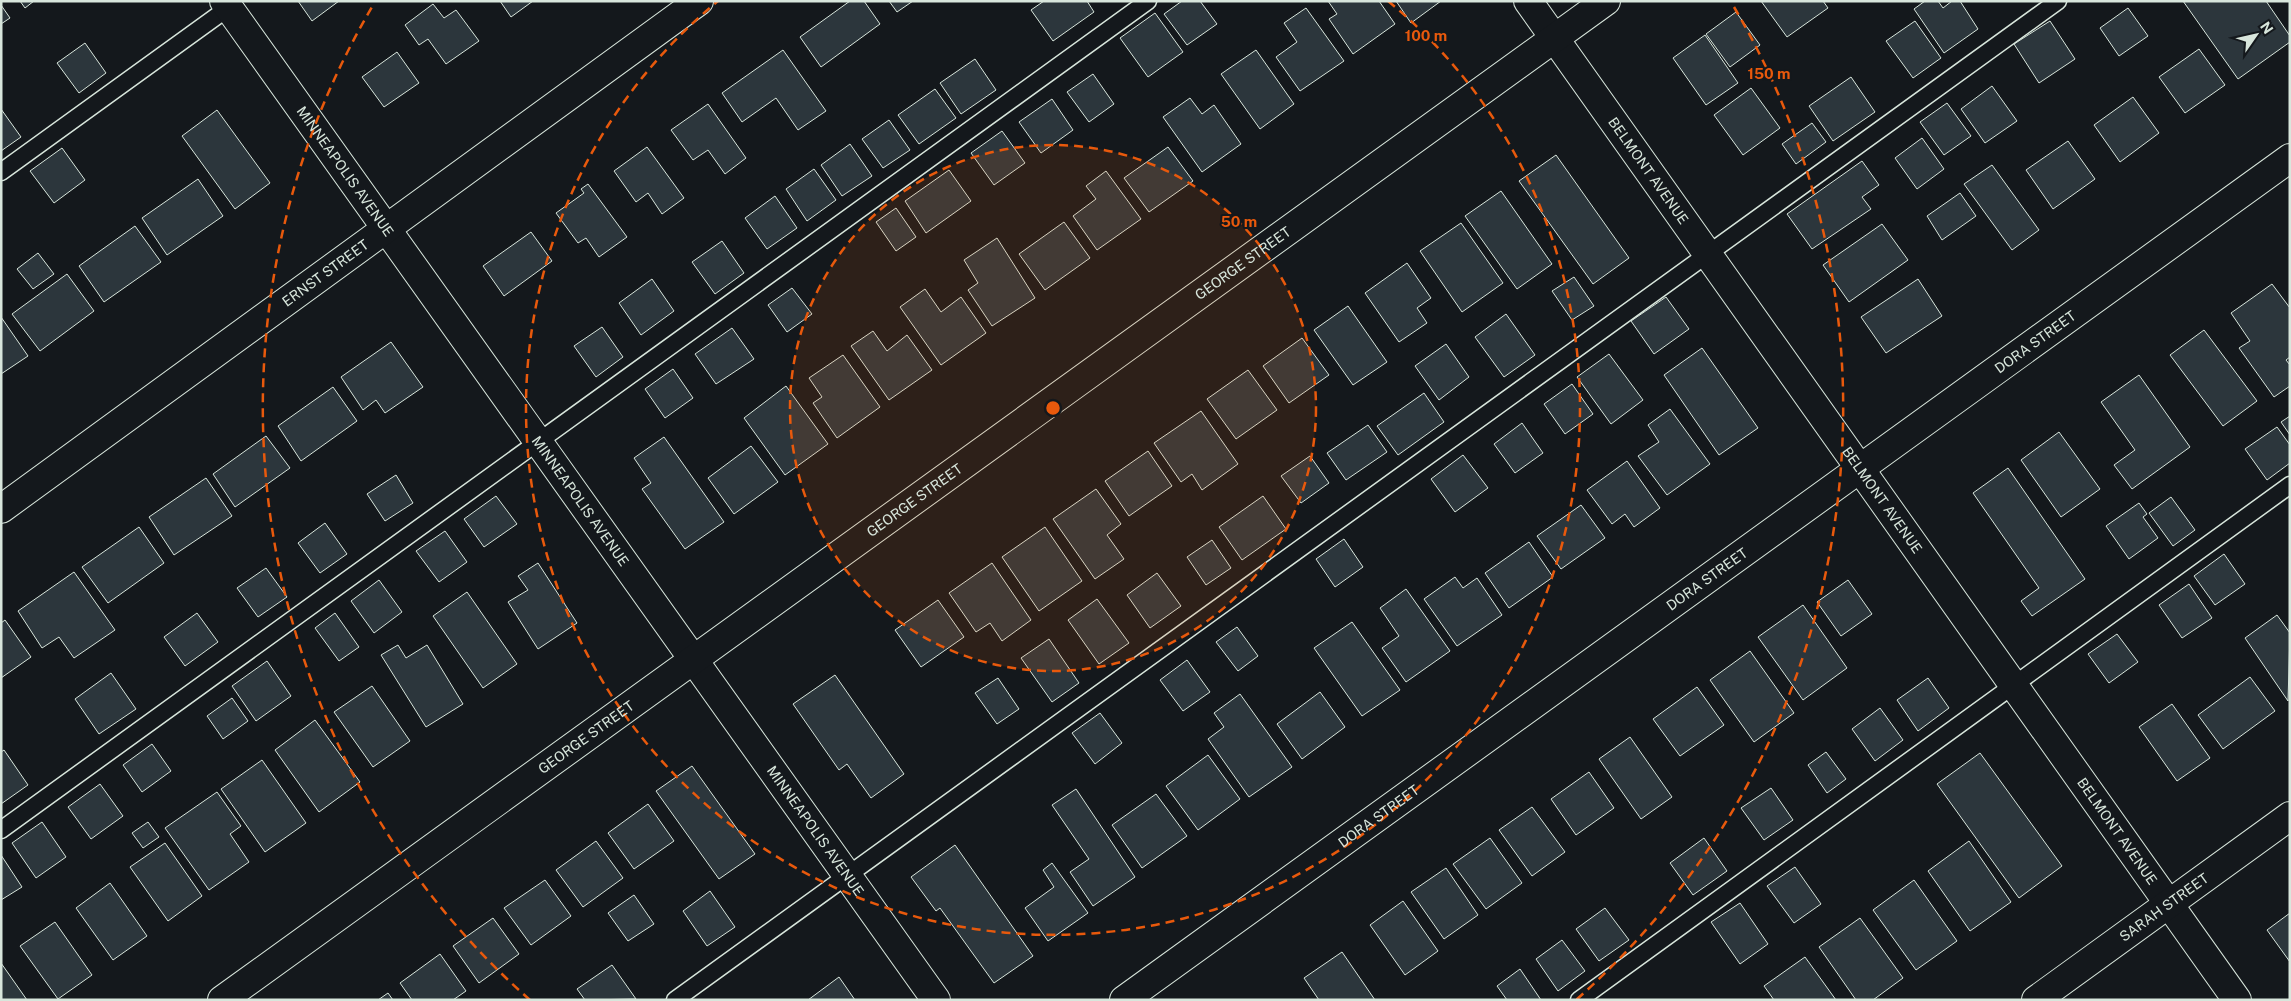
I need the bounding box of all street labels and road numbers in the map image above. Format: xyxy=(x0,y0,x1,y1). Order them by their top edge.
street label: MINNEAPOLIS AVENUE xyxy=(294,103,397,239)
street label: BELMONT AVENUE xyxy=(1605,114,1692,227)
street label: GEORGE STREET xyxy=(1192,223,1294,303)
street label: ERNST STREET xyxy=(279,236,371,310)
street label: DORA STREET xyxy=(1992,307,2079,377)
street label: MINNEAPOLIS AVENUE xyxy=(529,433,632,569)
street label: BELMONT AVENUE xyxy=(1839,444,1925,556)
street label: GEORGE STREET xyxy=(864,460,965,540)
street label: DORA STREET xyxy=(1663,545,1750,614)
street label: GEORGE STREET xyxy=(535,697,637,777)
street label: MINNEAPOLIS AVENUE xyxy=(764,763,867,899)
street label: BELMONT AVENUE xyxy=(2074,775,2160,888)
street label: DORA STREET xyxy=(1335,782,1422,851)
street label: SARAH STREET xyxy=(2116,870,2211,945)

